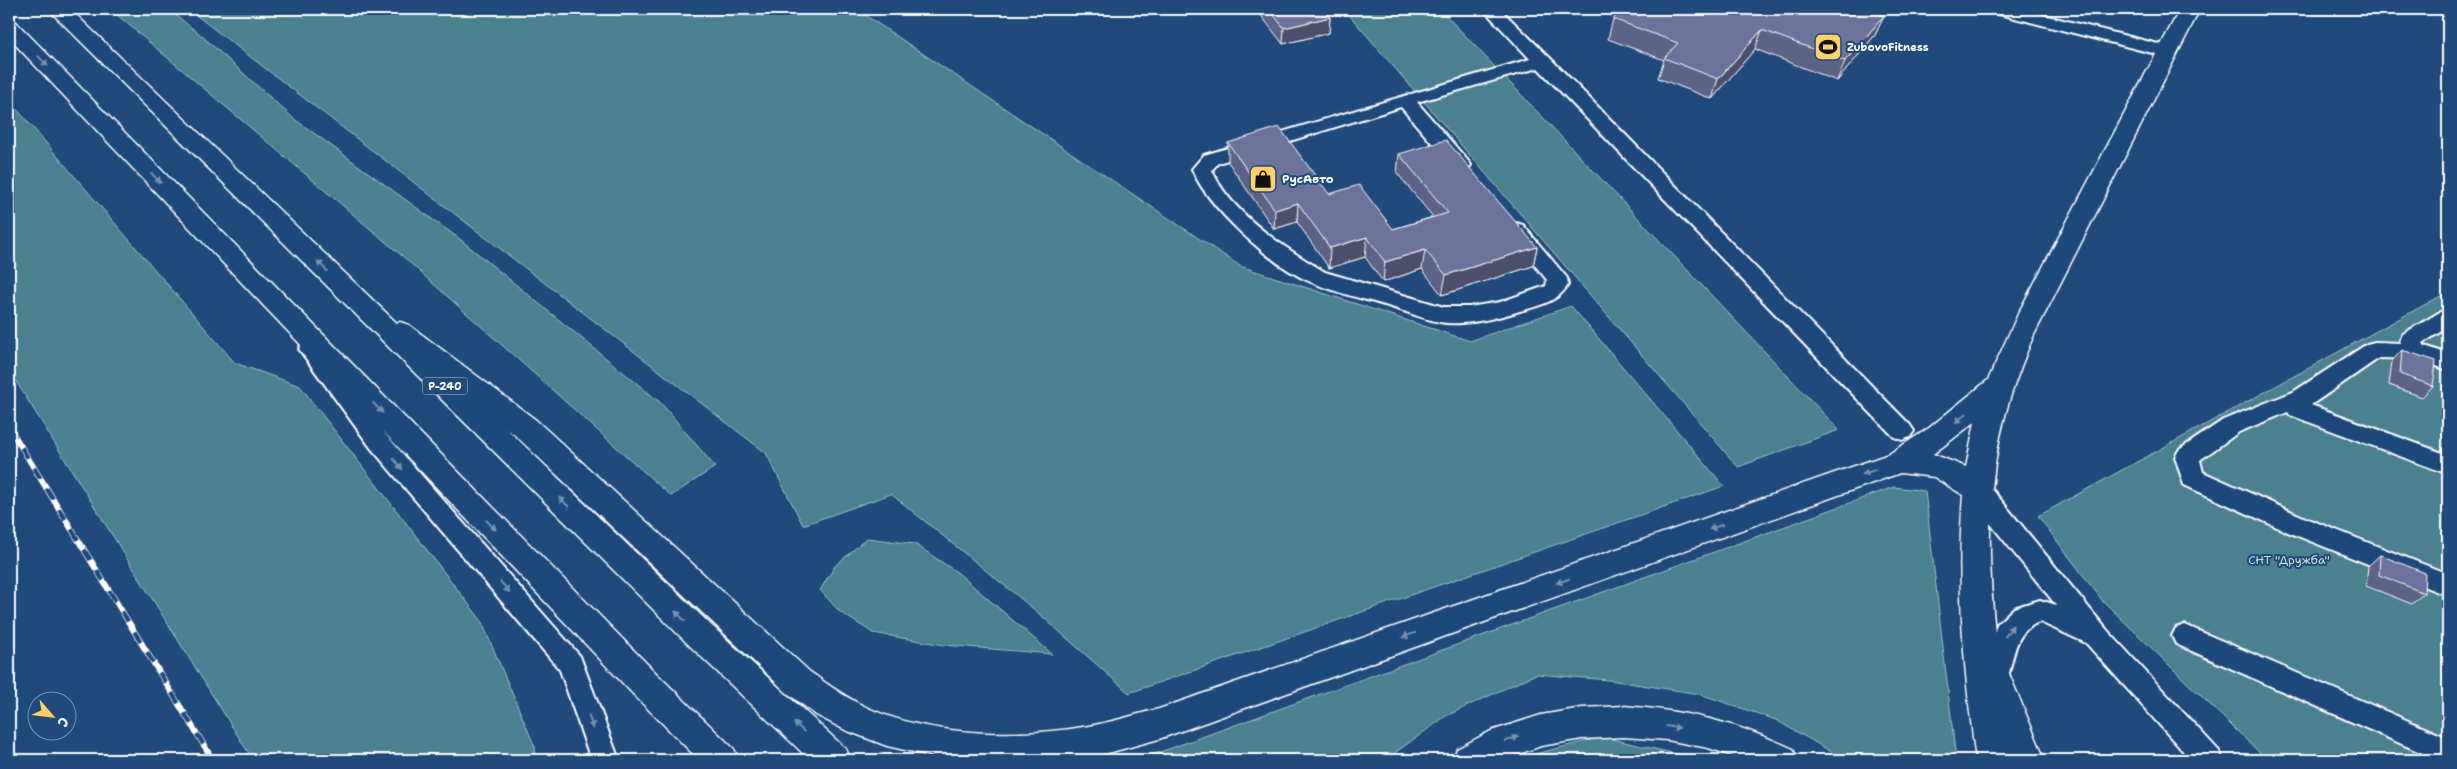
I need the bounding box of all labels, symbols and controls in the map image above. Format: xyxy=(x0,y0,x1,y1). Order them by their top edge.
sports icon: ZubovoFitness xyxy=(1813,32,1843,62)
place label: ZubovoFitness xyxy=(1847,40,1929,55)
one-way arrow xyxy=(37,55,49,67)
shop icon: РусАвто xyxy=(1248,164,1278,194)
place label: РусАвто xyxy=(1282,171,1334,187)
one-way arrow xyxy=(150,172,162,184)
one-way arrow xyxy=(317,261,329,273)
road number: Р-240 xyxy=(422,378,468,394)
one-way arrow xyxy=(372,402,384,414)
one-way arrow xyxy=(1955,413,1968,424)
one-way arrow xyxy=(392,458,404,470)
one-way arrow xyxy=(1861,468,1876,476)
one-way arrow xyxy=(558,496,570,508)
one-way arrow xyxy=(485,518,497,530)
one-way arrow xyxy=(1708,523,1723,531)
park label: СНТ "Дружба" xyxy=(2248,552,2330,568)
one-way arrow xyxy=(1555,578,1570,585)
one-way arrow xyxy=(499,580,511,592)
one-way arrow xyxy=(675,610,687,622)
one-way arrow xyxy=(2005,624,2014,638)
one-way arrow xyxy=(1402,632,1417,639)
north arrow xyxy=(28,692,78,742)
text: С xyxy=(54,714,73,730)
one-way arrow xyxy=(588,714,595,729)
one-way arrow xyxy=(793,721,805,733)
one-way arrow xyxy=(1665,723,1681,731)
one-way arrow xyxy=(1505,735,1520,742)

